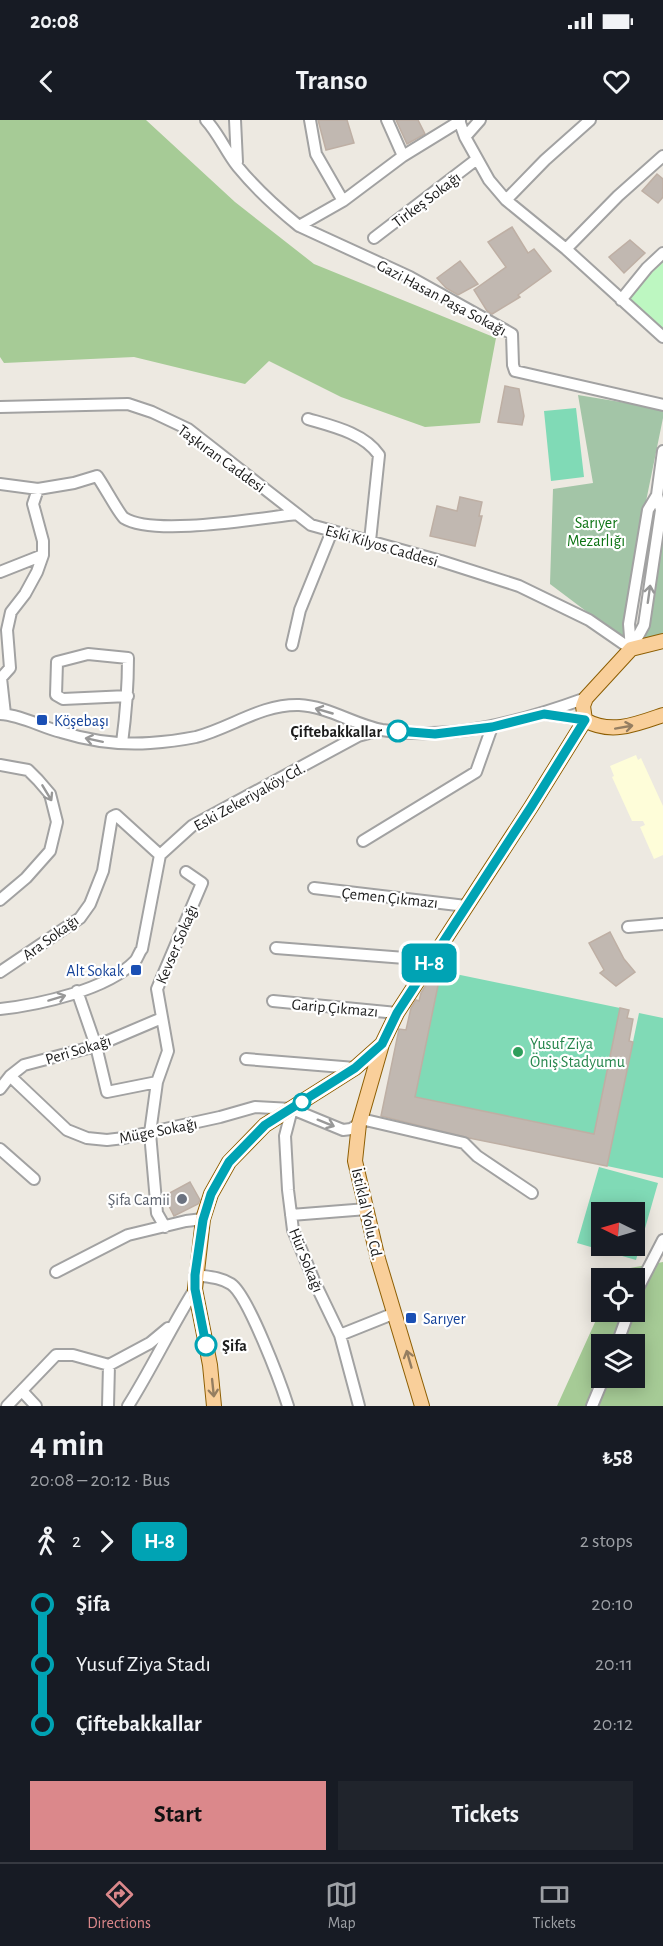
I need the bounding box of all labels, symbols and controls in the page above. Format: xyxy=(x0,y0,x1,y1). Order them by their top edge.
text: 20:08 xyxy=(30,10,79,32)
icon: back xyxy=(30,65,63,98)
icon: heart xyxy=(600,65,633,98)
text: Transo xyxy=(296,67,367,94)
street label: Tirkeş Sokağı xyxy=(389,169,464,231)
street label: Gazi Hasan Paşa Sokağı xyxy=(374,257,509,339)
street label: Taşkıran Caddesi xyxy=(175,422,268,496)
park label: Sarıyer Mezarlığı xyxy=(567,515,625,549)
street label: Eski Kilyos Caddesi xyxy=(323,522,440,571)
one-way arrow xyxy=(643,585,654,605)
one-way arrow xyxy=(315,705,334,716)
marker: Köşebaşı xyxy=(35,713,49,727)
place label: Köşebaşı xyxy=(54,713,109,729)
marker: Çiftebakkallar xyxy=(387,720,409,742)
one-way arrow xyxy=(614,721,633,732)
place label: Çiftebakkallar xyxy=(291,724,382,740)
one-way arrow xyxy=(85,734,105,745)
street label: Eski Zekeriyaköy Cd. xyxy=(191,760,308,835)
one-way arrow xyxy=(41,784,53,801)
street label: Çemen Çıkmazı xyxy=(341,885,439,911)
street label: Kevser Sokağı xyxy=(153,902,201,987)
street label: Ara Sokağı xyxy=(19,912,82,963)
line badge: H-8 xyxy=(394,944,464,982)
text: H-8 xyxy=(414,953,444,974)
place label: Alt Sokak xyxy=(66,963,125,979)
marker: Alt Sokak xyxy=(129,963,143,977)
one-way arrow xyxy=(47,992,66,1003)
street label: Garip Çıkmazı xyxy=(291,996,379,1020)
street label: Peri Sokağı xyxy=(44,1032,113,1068)
place label: Yusuf Ziya Öniş Stadyumu xyxy=(530,1036,625,1071)
marker: Yusuf Ziya Öniş Stadyumu xyxy=(511,1045,525,1059)
unlabelled marker xyxy=(293,1093,311,1111)
street label: Müge Sokağı xyxy=(118,1116,199,1146)
one-way arrow xyxy=(316,1118,334,1129)
street label: İstiklal Yolu Cd. xyxy=(349,1166,387,1262)
place label: Şifa Camii xyxy=(108,1192,170,1208)
marker: Şifa Camii xyxy=(175,1192,189,1206)
north arrow xyxy=(591,1202,645,1256)
map controls xyxy=(591,1202,645,1388)
street label: Hür Sokağı xyxy=(286,1226,326,1295)
button: locate xyxy=(591,1268,645,1322)
marker: Sarıyer xyxy=(404,1311,418,1325)
place label: Sarıyer xyxy=(423,1311,466,1328)
marker: Şifa xyxy=(195,1334,217,1356)
button: layers xyxy=(591,1334,645,1388)
place label: Şifa xyxy=(222,1338,247,1354)
one-way arrow xyxy=(403,1350,414,1369)
one-way arrow xyxy=(208,1377,219,1397)
text: 4 min xyxy=(30,1429,104,1462)
text: ₺58 xyxy=(602,1446,633,1468)
text: 20:08 – 20:12 · Bus xyxy=(30,1470,170,1490)
icon: walk xyxy=(30,1525,63,1558)
icon: forward xyxy=(90,1525,123,1558)
text: 2 xyxy=(72,1531,81,1551)
text: H-8 xyxy=(144,1531,175,1552)
text: 2 stops xyxy=(580,1531,633,1551)
text: Şifa xyxy=(76,1593,110,1615)
text: 20:10 xyxy=(591,1594,633,1614)
text: Yusuf Ziya Stadı xyxy=(76,1653,211,1675)
text: 20:11 xyxy=(595,1654,633,1674)
text: Çiftebakkallar xyxy=(76,1713,202,1735)
text: 20:12 xyxy=(593,1714,633,1734)
button: Start xyxy=(30,1781,326,1850)
button: Tickets xyxy=(338,1781,633,1850)
tab: Directions xyxy=(87,1878,151,1933)
tab: Map xyxy=(325,1878,358,1933)
tab: Tickets xyxy=(533,1878,576,1933)

